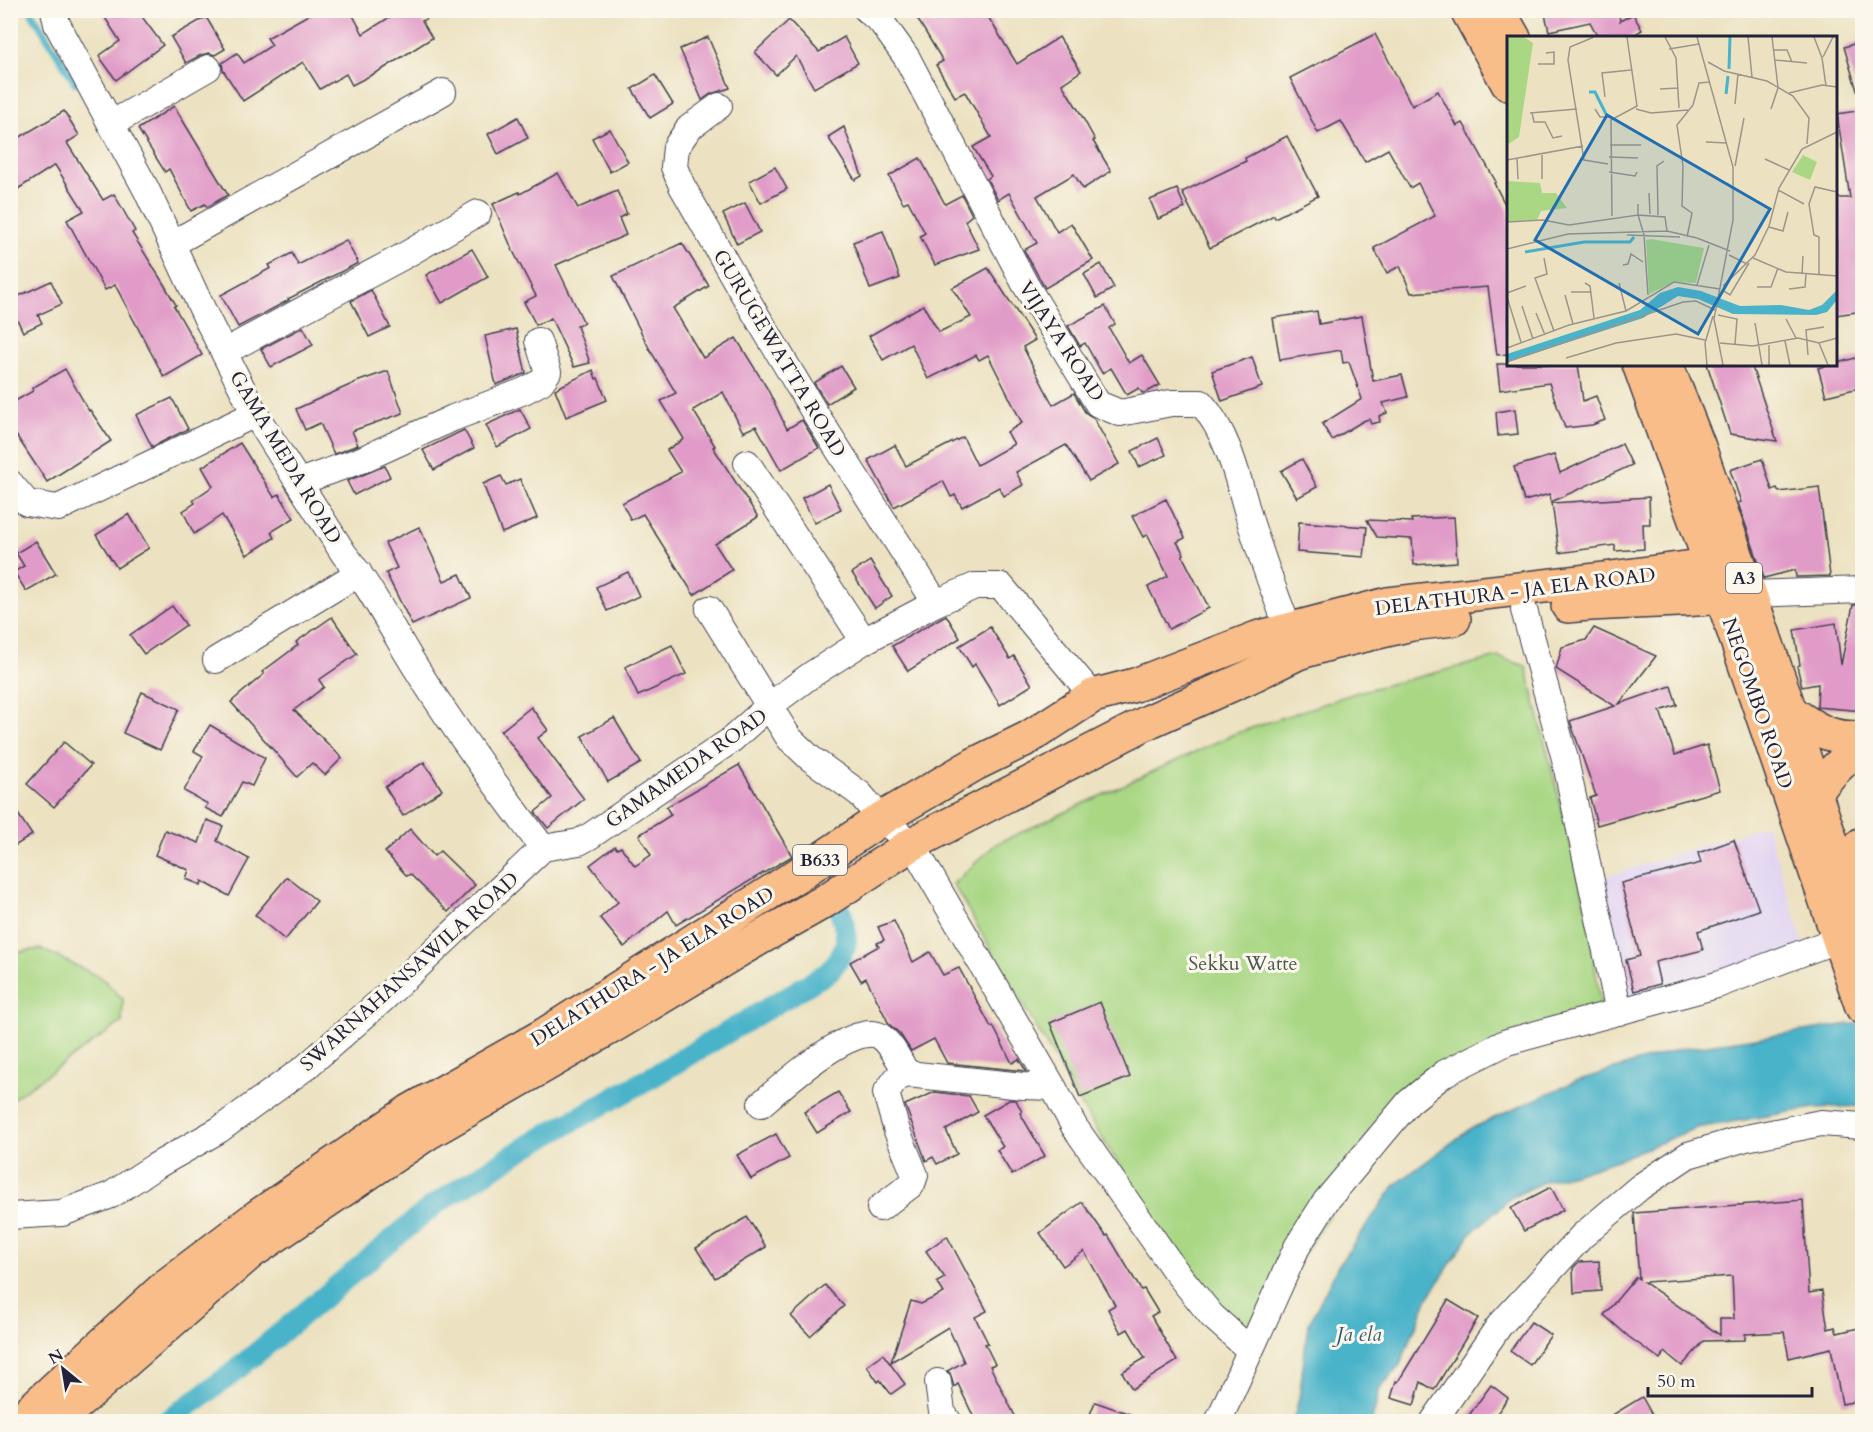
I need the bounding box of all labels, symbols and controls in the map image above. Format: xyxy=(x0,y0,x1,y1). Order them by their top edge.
inset map xyxy=(1507,36,1837,366)
street label: GURUGEWATTA ROAD xyxy=(707,245,852,462)
street label: VIJAYA ROAD xyxy=(1012,276,1111,407)
street label: GAMA MEDA ROAD xyxy=(223,366,348,549)
street label: DELATHURA - JA ELA ROAD xyxy=(1373,561,1657,622)
road number: A3 xyxy=(1726,563,1762,593)
street label: NEGOMBO ROAD xyxy=(1716,614,1799,792)
street label: GAMAMEDA ROAD xyxy=(600,702,773,834)
road number: B633 xyxy=(793,845,847,875)
street label: SWARNAHANSAWILA ROAD xyxy=(294,866,525,1077)
street label: DELATHURA - JA ELA ROAD xyxy=(525,880,779,1053)
park label: Sekku Watte xyxy=(1188,950,1298,977)
water label: Ja ela xyxy=(1331,1320,1382,1349)
north arrow xyxy=(33,1339,93,1399)
text: N xyxy=(44,1344,68,1370)
scale bar xyxy=(1648,1360,1812,1398)
text: 50 m xyxy=(1657,1369,1696,1394)

